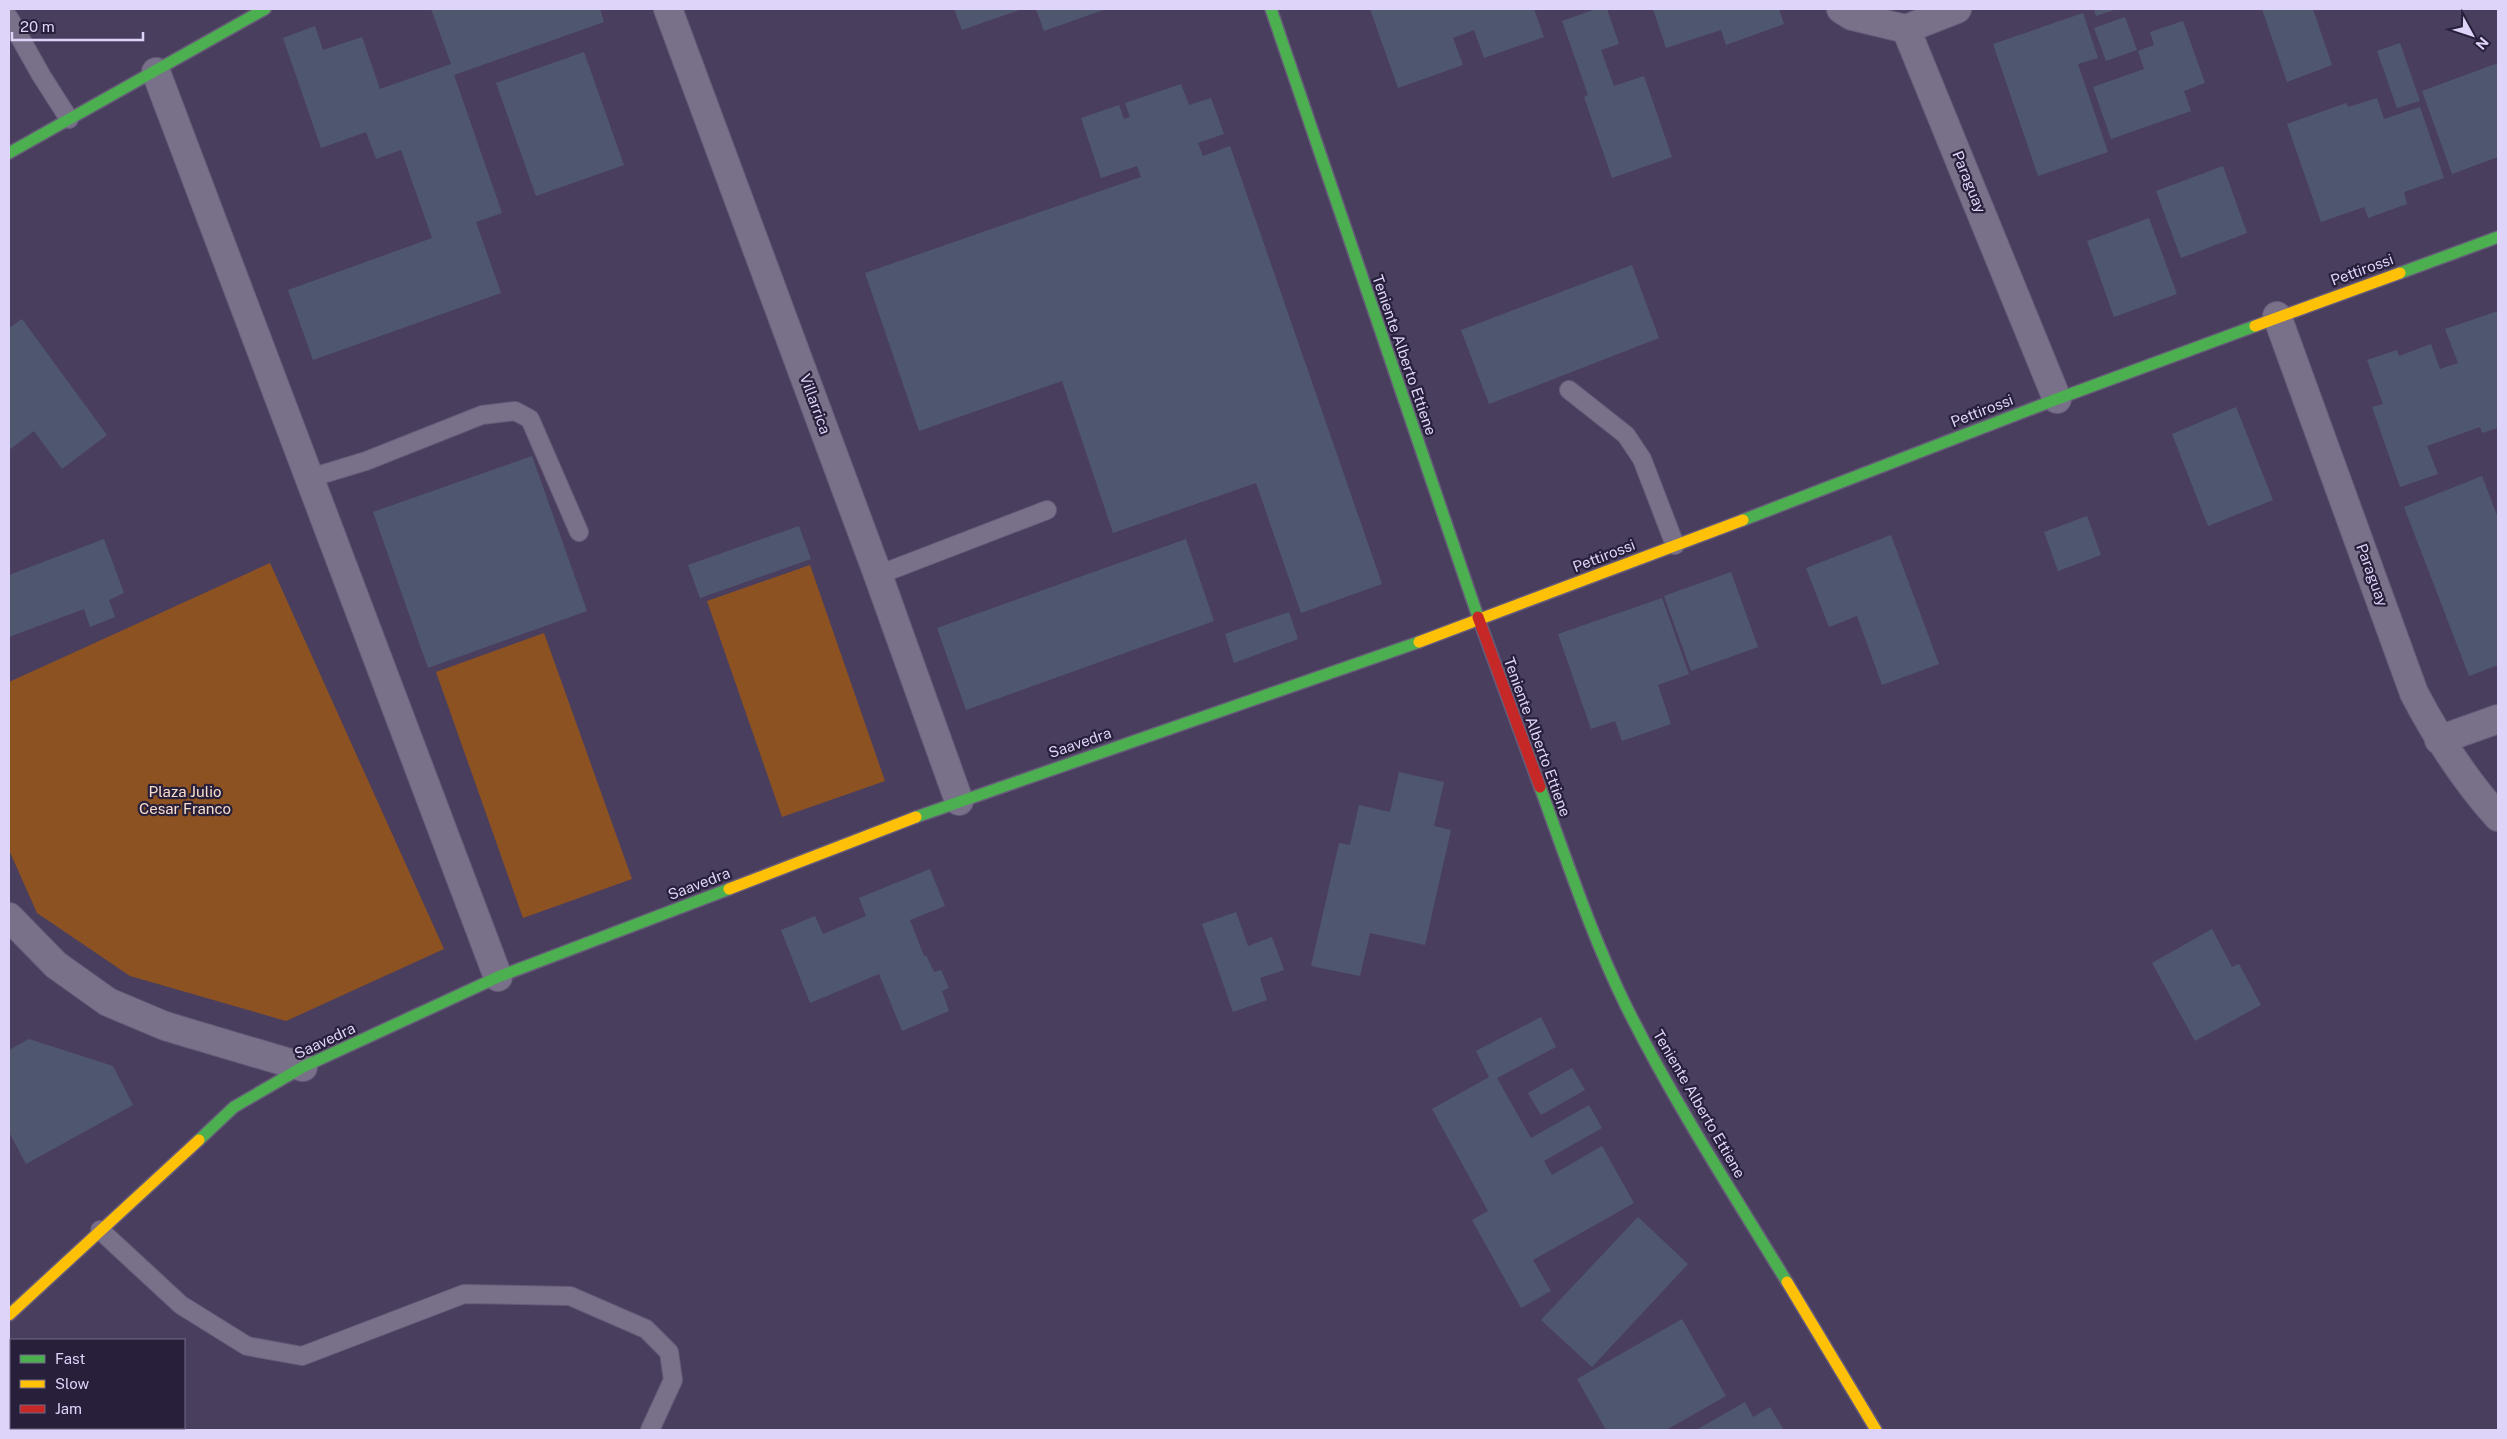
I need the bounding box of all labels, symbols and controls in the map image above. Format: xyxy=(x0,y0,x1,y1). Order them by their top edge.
scale bar xyxy=(12,10,144,42)
north arrow xyxy=(2447,10,2497,60)
text: 20 m xyxy=(20,18,55,35)
text: N xyxy=(2472,34,2492,53)
street label: Paraguay xyxy=(1949,148,1990,215)
street label: Pettirossi xyxy=(2328,250,2395,289)
street label: Teniente Alberto Ettiene xyxy=(1369,273,1440,437)
street label: Villarrica xyxy=(797,371,834,436)
street label: Pettirossi xyxy=(1948,391,2015,430)
street label: Pettirossi xyxy=(1570,536,1637,575)
street label: Paraguay xyxy=(2353,541,2392,609)
street label: Teniente Alberto Ettiene xyxy=(1501,655,1574,819)
street label: Saavedra xyxy=(1046,724,1113,761)
park label: Plaza Julio Cesar Franco xyxy=(139,783,231,817)
street label: Saavedra xyxy=(665,864,732,903)
street label: Saavedra xyxy=(292,1019,358,1062)
street label: Teniente Alberto Ettiene xyxy=(1650,1027,1749,1181)
legend xyxy=(10,1339,185,1429)
text: Fast xyxy=(55,1350,85,1367)
text: Slow xyxy=(55,1375,90,1392)
text: Jam xyxy=(55,1400,82,1417)

